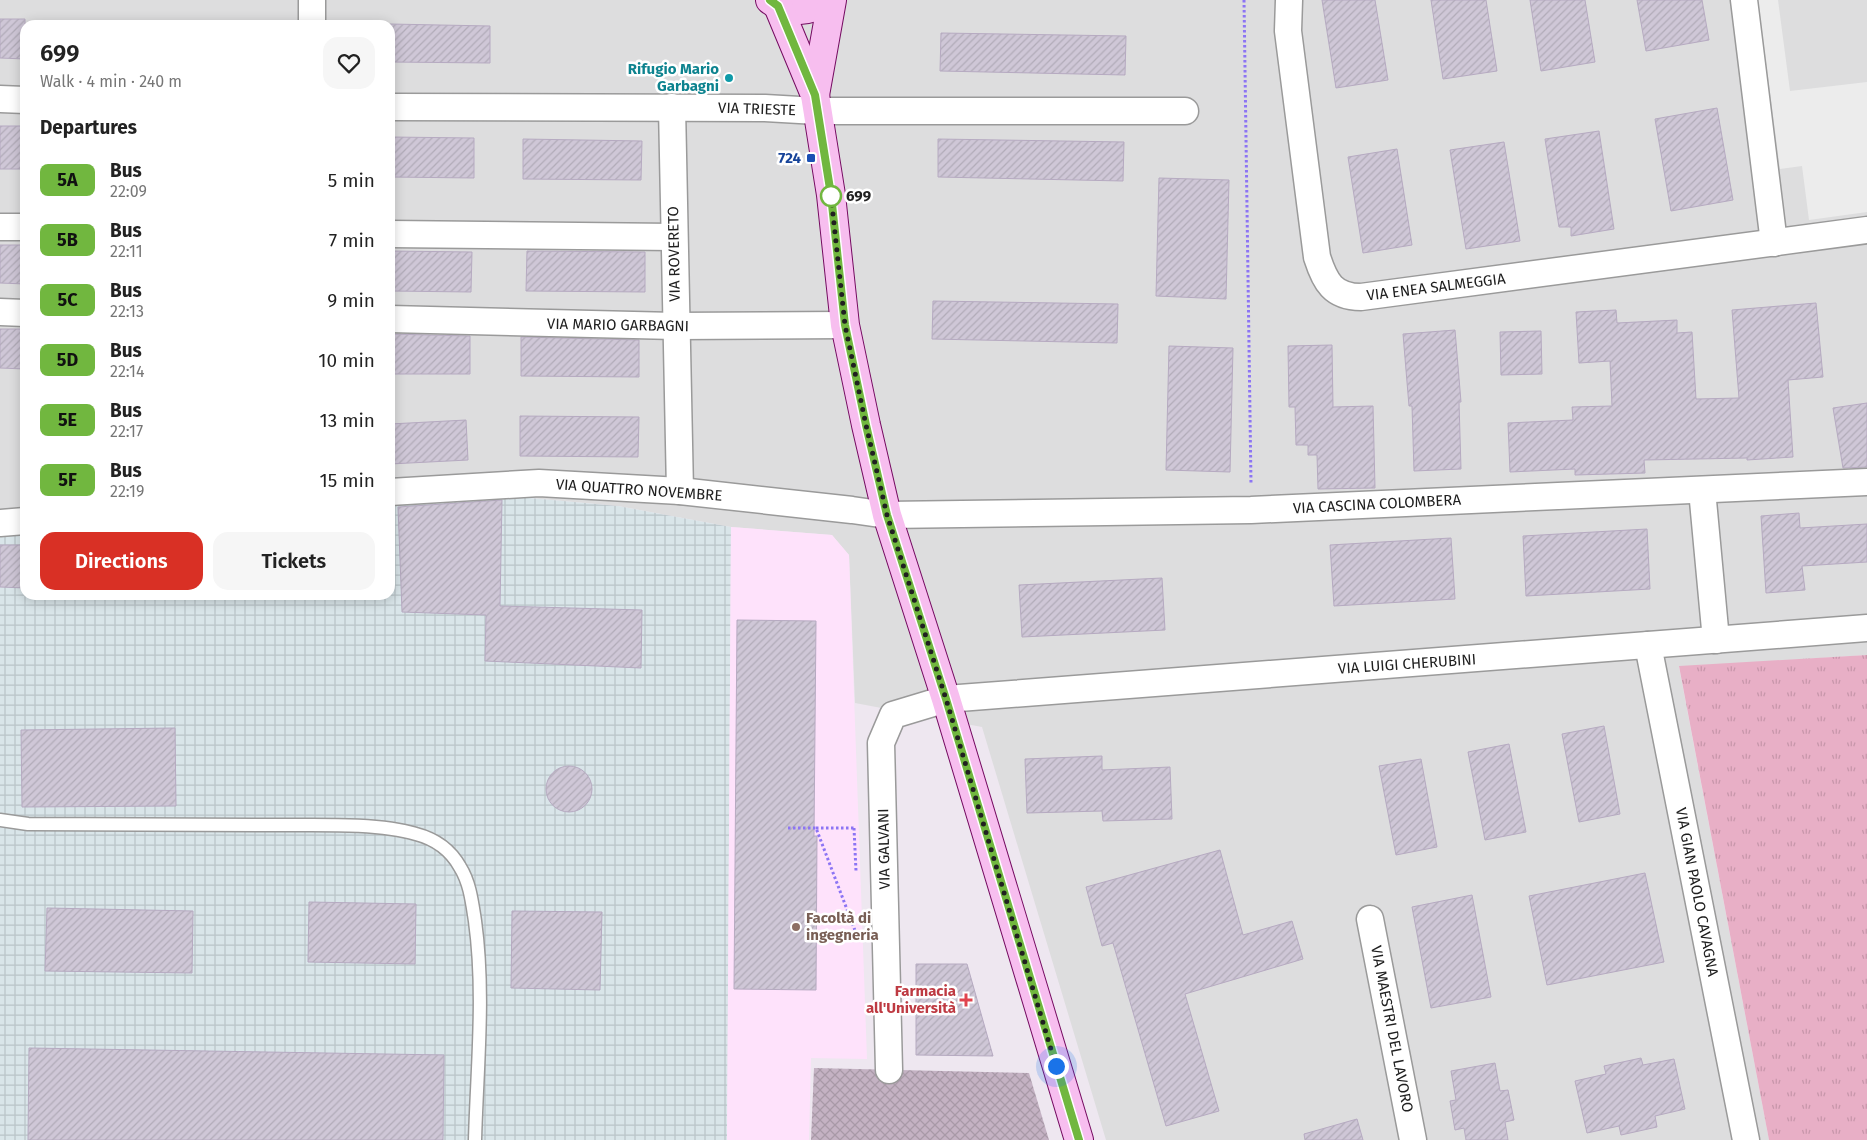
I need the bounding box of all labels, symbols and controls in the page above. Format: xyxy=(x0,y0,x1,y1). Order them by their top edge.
button: heart xyxy=(323,37,375,89)
text: 699 xyxy=(40,39,79,67)
place label: Rifugio Mario Garbagni xyxy=(628,60,719,95)
text: Walk · 4 min · 240 m xyxy=(40,72,182,91)
marker: Rifugio Mario Garbagni xyxy=(723,72,735,84)
street label: VIA TRIESTE xyxy=(718,99,796,119)
text: Departures xyxy=(40,116,137,139)
place label: 724 xyxy=(778,149,802,167)
marker: 724 xyxy=(805,152,817,164)
text: Bus xyxy=(110,159,142,182)
text: 5A xyxy=(57,169,78,191)
text: 5 min xyxy=(328,169,375,192)
text: 22:09 xyxy=(110,182,147,201)
marker: 699 xyxy=(820,185,842,207)
place label: 699 xyxy=(846,187,871,205)
street label: VIA ROVERETO xyxy=(664,206,684,302)
text: Bus xyxy=(110,219,142,242)
text: 5B xyxy=(57,229,78,251)
text: 7 min xyxy=(329,229,375,252)
text: 22:11 xyxy=(110,242,143,261)
street label: VIA ENEA SALMEGGIA xyxy=(1366,270,1507,304)
text: Bus xyxy=(110,279,142,302)
text: 5C xyxy=(58,289,78,311)
text: 9 min xyxy=(327,289,375,312)
text: 22:13 xyxy=(110,302,144,321)
street label: VIA MARIO GARBAGNI xyxy=(547,315,689,335)
text: Bus xyxy=(110,339,142,362)
text: 5D xyxy=(57,349,78,371)
text: 10 min xyxy=(318,349,375,372)
text: 22:14 xyxy=(110,362,144,381)
text: Bus xyxy=(110,399,142,422)
text: 5E xyxy=(58,409,77,431)
text: 13 min xyxy=(319,409,375,432)
text: 22:17 xyxy=(110,422,143,441)
text: Bus xyxy=(110,459,142,482)
text: 5F xyxy=(58,469,77,491)
text: 15 min xyxy=(319,469,375,492)
street label: VIA QUATTRO NOVEMBRE xyxy=(555,475,723,505)
text: 22:19 xyxy=(110,482,144,501)
street label: VIA CASCINA COLOMBERA xyxy=(1293,491,1462,517)
button: Directions xyxy=(40,532,203,590)
button: Tickets xyxy=(213,532,375,590)
street label: VIA LUIGI CHERUBINI xyxy=(1337,650,1477,678)
street label: VIA GIAN PAOLO CAVAGNA xyxy=(1672,806,1722,978)
street label: VIA GALVANI xyxy=(874,808,894,890)
place label: Facoltà di ingegneria xyxy=(806,909,879,944)
marker: Facoltà di ingegneria xyxy=(790,921,802,933)
street label: VIA MAESTRI DEL LAVORO xyxy=(1367,944,1417,1114)
place label: Farmacia all'Università xyxy=(866,982,956,1017)
marker: Farmacia all'Università xyxy=(960,994,972,1006)
your location xyxy=(1044,1054,1069,1079)

